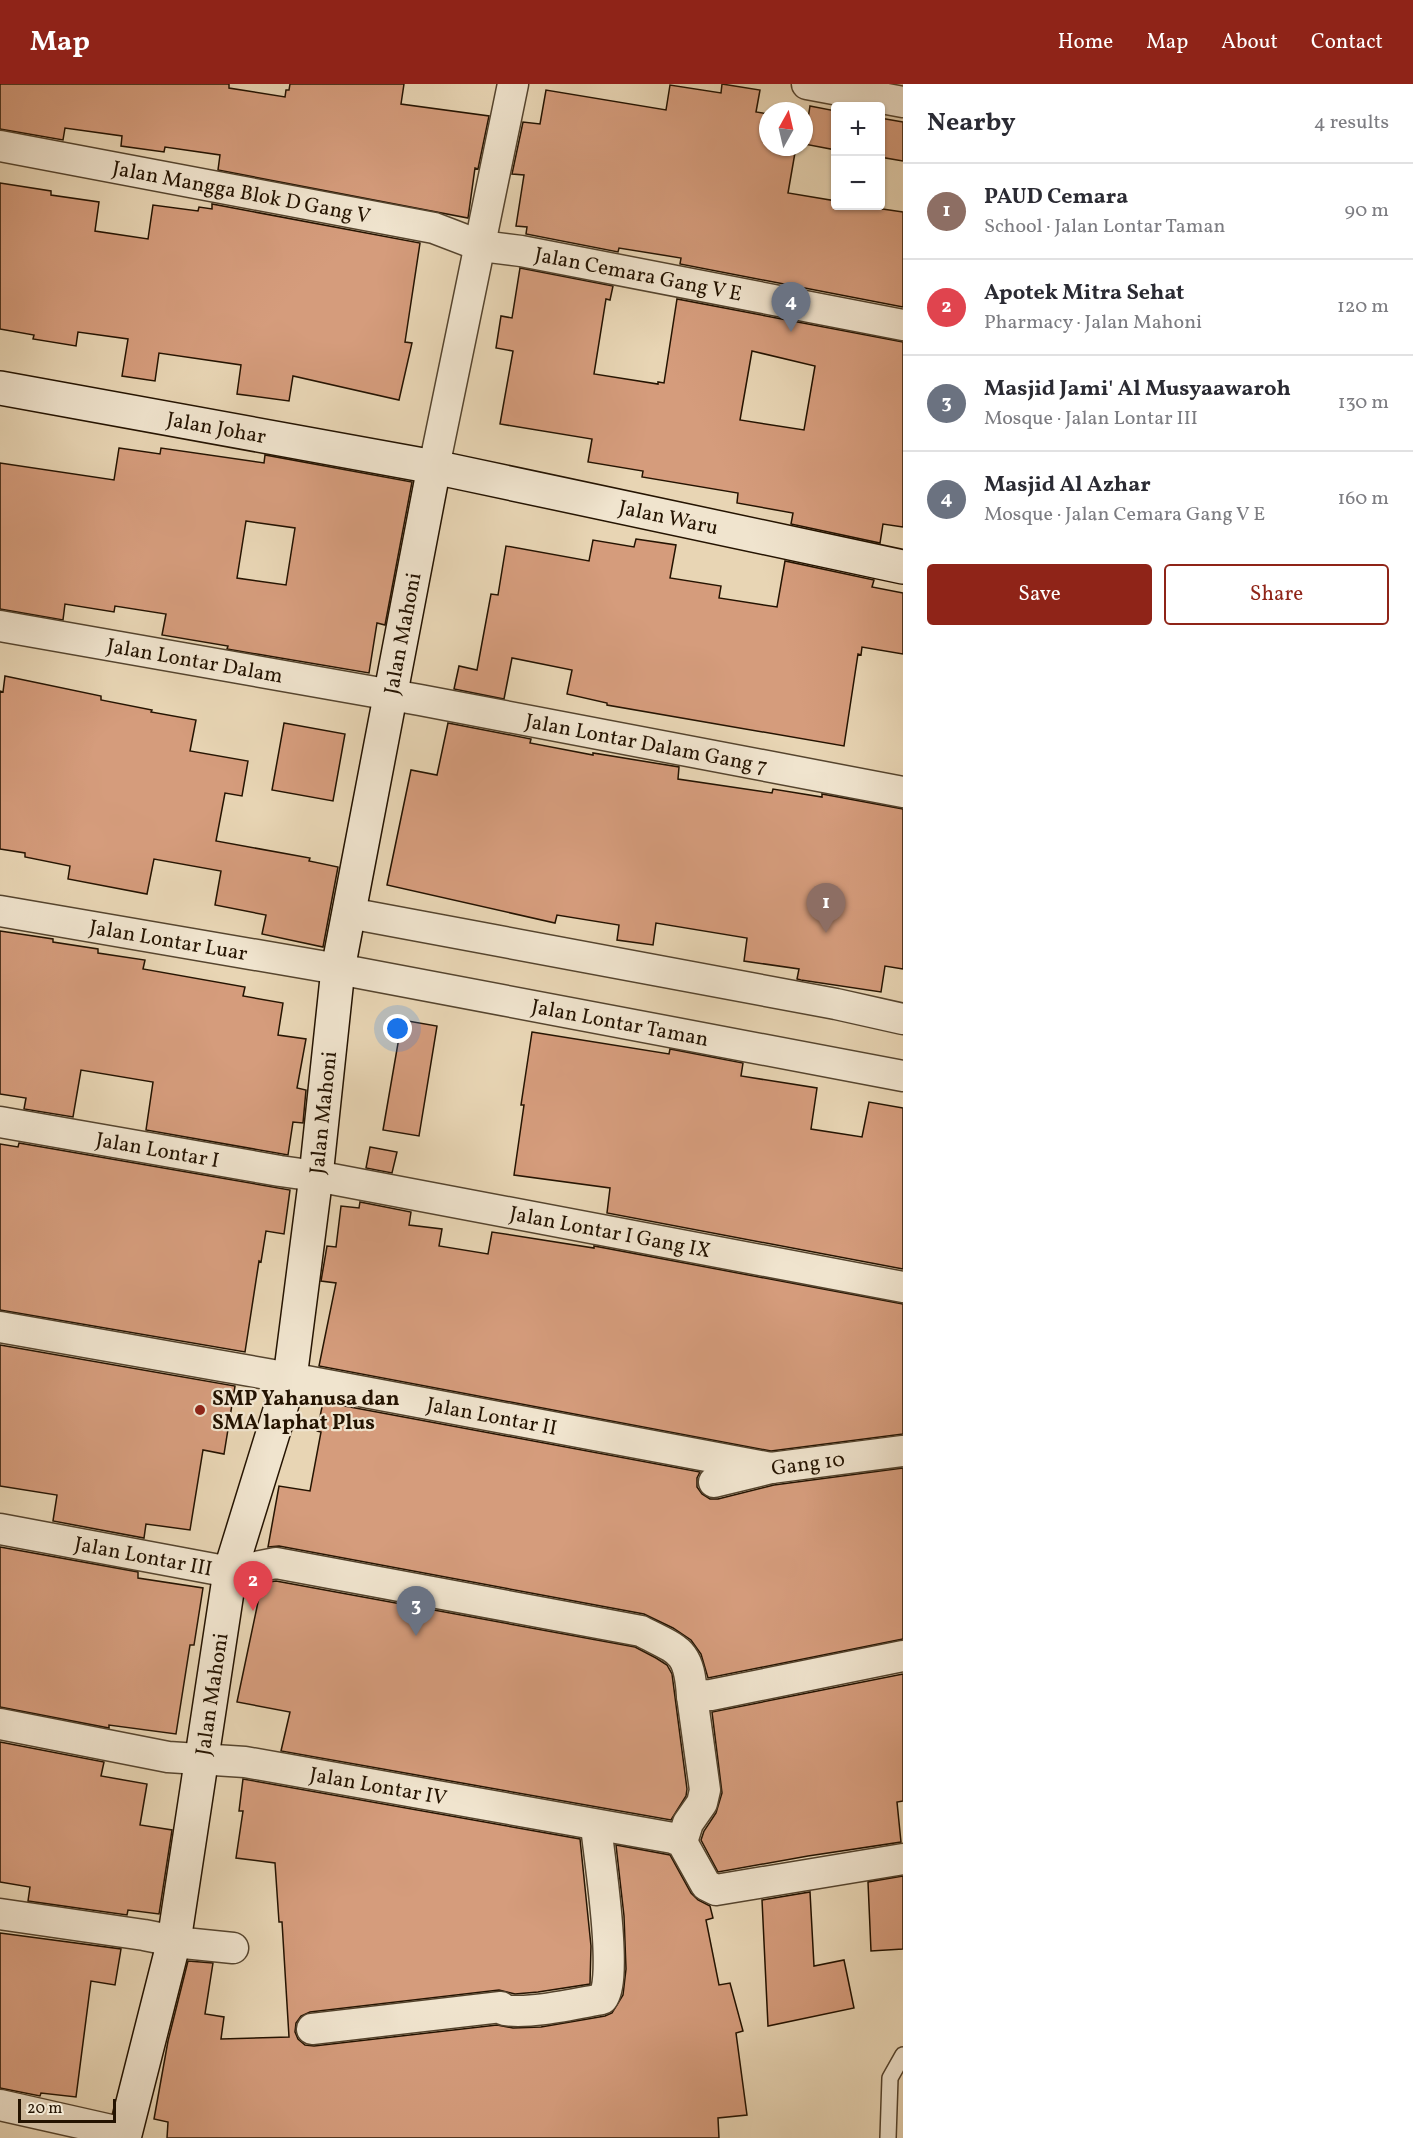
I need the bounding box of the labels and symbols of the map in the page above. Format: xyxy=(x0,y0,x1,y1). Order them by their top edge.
north arrow xyxy=(759,102,813,156)
street label: Jalan Mangga Blok D Gang V xyxy=(110,155,373,232)
street label: Jalan Cemara Gang V E xyxy=(532,241,744,309)
pin: 4 xyxy=(772,282,810,332)
street label: Jalan Johar xyxy=(164,406,268,452)
street label: Jalan Waru xyxy=(616,494,721,543)
street label: Jalan Mahoni xyxy=(378,570,429,697)
street label: Jalan Lontar Dalam xyxy=(104,632,285,692)
street label: Jalan Lontar Dalam Gang 7 xyxy=(523,707,770,782)
pin: 1 xyxy=(806,884,846,933)
street label: Jalan Lontar Luar xyxy=(87,914,250,969)
street label: Jalan Lontar Taman xyxy=(529,993,711,1055)
your location xyxy=(383,1014,412,1043)
street label: Jalan Mahoni xyxy=(303,1050,345,1176)
street label: Jalan Lontar I xyxy=(93,1126,221,1176)
street label: Jalan Lontar I Gang IX xyxy=(507,1200,713,1266)
place label: SMP Yahanusa dan SMA laphat Plus xyxy=(212,1385,400,1438)
street label: Jalan Lontar II xyxy=(424,1391,559,1444)
marker: SMP Yahanusa dan SMA laphat Plus xyxy=(193,1403,207,1417)
street label: Gang 10 xyxy=(770,1446,847,1484)
street label: Jalan Lontar III xyxy=(72,1530,214,1584)
pin: 2 xyxy=(234,1562,272,1611)
pin: 3 xyxy=(396,1586,436,1636)
street label: Jalan Mahoni xyxy=(189,1631,237,1758)
street label: Jalan Lontar IV xyxy=(307,1761,449,1814)
scale bar xyxy=(18,2096,116,2124)

